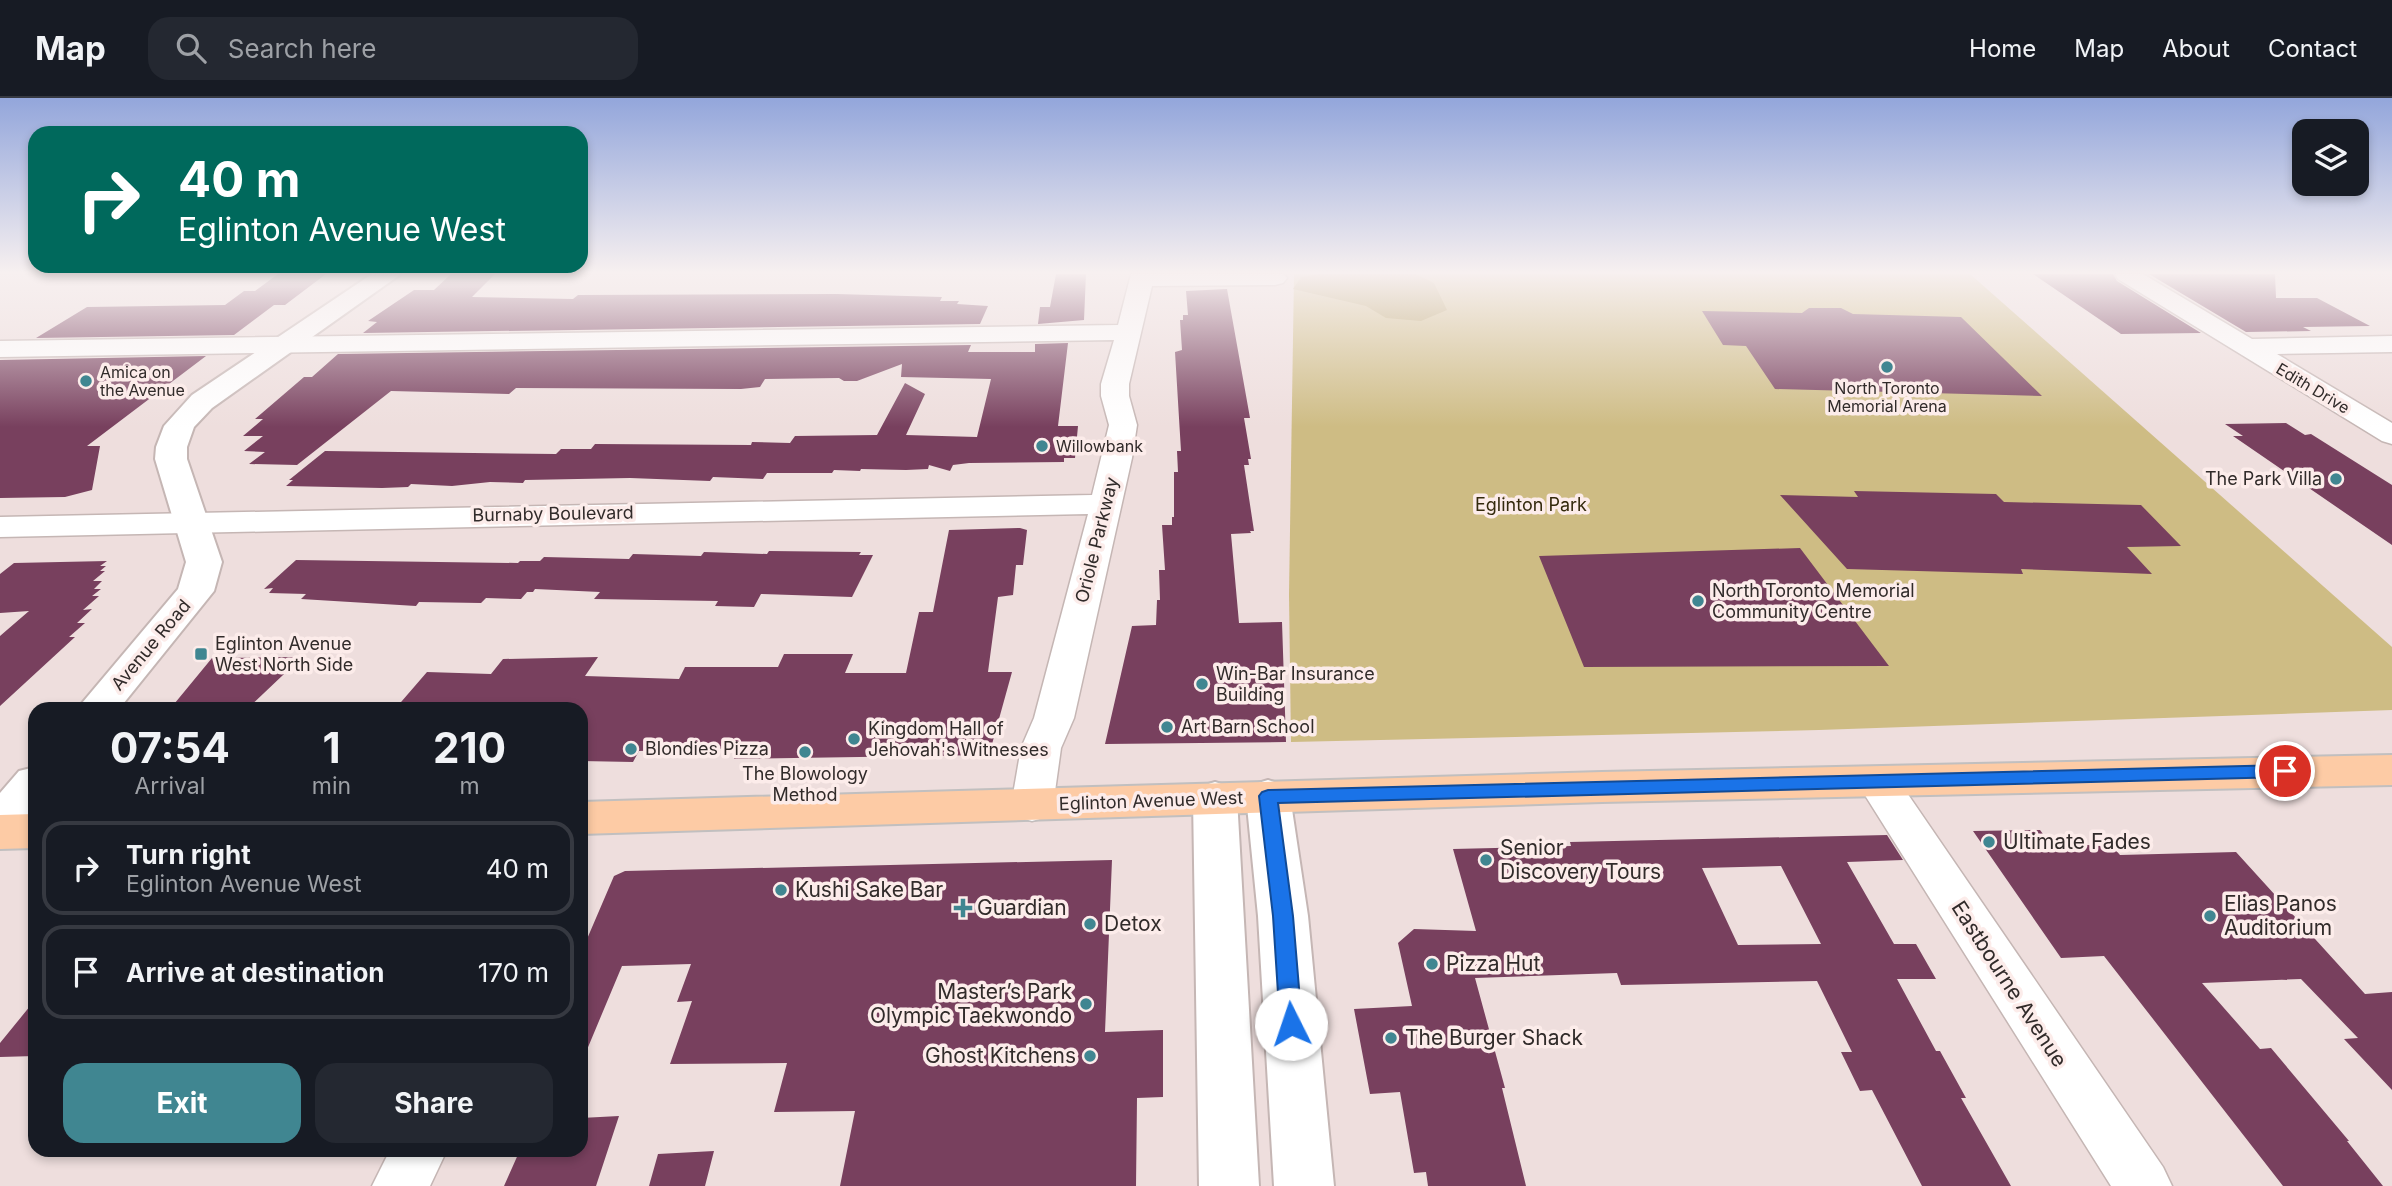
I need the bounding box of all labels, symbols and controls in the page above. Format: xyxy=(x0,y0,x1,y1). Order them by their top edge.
search box xyxy=(148,17,638,80)
text: Map xyxy=(35,28,106,68)
icon: search xyxy=(172,29,210,67)
text: Search here xyxy=(228,33,376,64)
text: Home xyxy=(1969,34,2036,63)
text: Map xyxy=(2074,34,2124,63)
text: About xyxy=(2162,34,2230,63)
text: Contact xyxy=(2268,34,2357,63)
map controls xyxy=(2292,119,2369,196)
button: layers xyxy=(2292,119,2369,196)
text: 40 m xyxy=(178,150,301,209)
icon: right xyxy=(63,154,154,245)
text: Eglinton Avenue West xyxy=(178,210,506,249)
street label: Edith Drive xyxy=(2273,358,2353,418)
marker: North Toronto Memorial Arena xyxy=(1879,359,1895,375)
place label: Amica on the Avenue xyxy=(100,362,185,400)
marker: Amica on the Avenue xyxy=(78,373,94,389)
place label: North Toronto Memorial Arena xyxy=(1827,378,1947,416)
place label: Willowbank xyxy=(1056,436,1143,456)
marker: Willowbank xyxy=(1034,438,1050,454)
place label: The Park Villa xyxy=(2205,468,2322,489)
marker: The Park Villa xyxy=(2328,471,2344,487)
street label: Oriole Parkway xyxy=(1071,475,1122,605)
park label: Eglinton Park xyxy=(1475,494,1587,515)
street label: Burnaby Boulevard xyxy=(472,502,634,525)
place label: North Toronto Memorial Community Centre xyxy=(1712,580,1915,622)
marker: North Toronto Memorial Community Centre xyxy=(1690,593,1706,609)
street label: Avenue Road xyxy=(107,595,195,694)
place label: Eglinton Avenue West North Side xyxy=(215,633,353,675)
marker: Eglinton Avenue West North Side xyxy=(193,646,209,662)
place label: Win-Bar Insurance Building xyxy=(1216,663,1375,705)
marker: Win-Bar Insurance Building xyxy=(1194,676,1210,692)
place label: Art Barn School xyxy=(1181,716,1315,737)
place label: Kingdom Hall of Jehovah's Witnesses xyxy=(868,718,1049,760)
marker: Art Barn School xyxy=(1159,719,1175,735)
text: 07:54 xyxy=(110,722,230,773)
text: 1 xyxy=(322,722,341,773)
text: 210 xyxy=(433,722,506,773)
marker: Kingdom Hall of Jehovah's Witnesses xyxy=(846,731,862,747)
place label: Blondies Pizza xyxy=(645,738,769,759)
marker: Blondies Pizza xyxy=(623,741,639,757)
pin xyxy=(2255,741,2315,801)
marker: The Blowology Method xyxy=(797,744,813,760)
icon: arrive xyxy=(2266,752,2304,790)
place label: The Blowology Method xyxy=(742,763,868,805)
text: Arrival xyxy=(135,772,205,800)
text: min xyxy=(312,772,351,800)
text: m xyxy=(459,772,480,800)
street label: Eglinton Avenue West xyxy=(1058,787,1244,814)
place label: Ultimate Fades xyxy=(2003,829,2151,854)
marker: Ultimate Fades xyxy=(1981,834,1997,850)
place label: Senior Discovery Tours xyxy=(1500,835,1661,884)
text: Turn right xyxy=(126,839,251,870)
icon: right xyxy=(67,849,105,887)
marker: Senior Discovery Tours xyxy=(1478,852,1494,868)
text: 40 m xyxy=(486,853,549,884)
text: Eglinton Avenue West xyxy=(126,870,362,898)
place label: Kushi Sake Bar xyxy=(795,877,943,902)
marker: Kushi Sake Bar xyxy=(773,882,789,898)
place label: Elias Panos Auditorium xyxy=(2224,891,2337,940)
place label: Guardian xyxy=(977,895,1067,920)
street label: Eastbourne Avenue xyxy=(1946,896,2072,1071)
marker: Guardian xyxy=(955,900,971,916)
marker: Elias Panos Auditorium xyxy=(2202,908,2218,924)
place label: Detox xyxy=(1104,911,1162,936)
marker: Detox xyxy=(1082,916,1098,932)
place label: Pizza Hut xyxy=(1446,951,1540,976)
icon: arrive xyxy=(67,953,105,991)
marker: Pizza Hut xyxy=(1424,956,1440,972)
text: Arrive at destination xyxy=(126,957,385,988)
text: 170 m xyxy=(478,957,549,988)
place label: Master’s Park Olympic Taekwondo xyxy=(870,979,1072,1028)
position arrow xyxy=(1254,987,1328,1061)
marker: Master’s Park Olympic Taekwondo xyxy=(1078,996,1094,1012)
place label: The Burger Shack xyxy=(1405,1025,1583,1050)
marker: The Burger Shack xyxy=(1383,1030,1399,1046)
place label: Ghost Kitchens xyxy=(925,1043,1076,1068)
marker: Ghost Kitchens xyxy=(1082,1048,1098,1064)
button: Exit xyxy=(63,1063,301,1143)
button: Share xyxy=(315,1063,553,1143)

